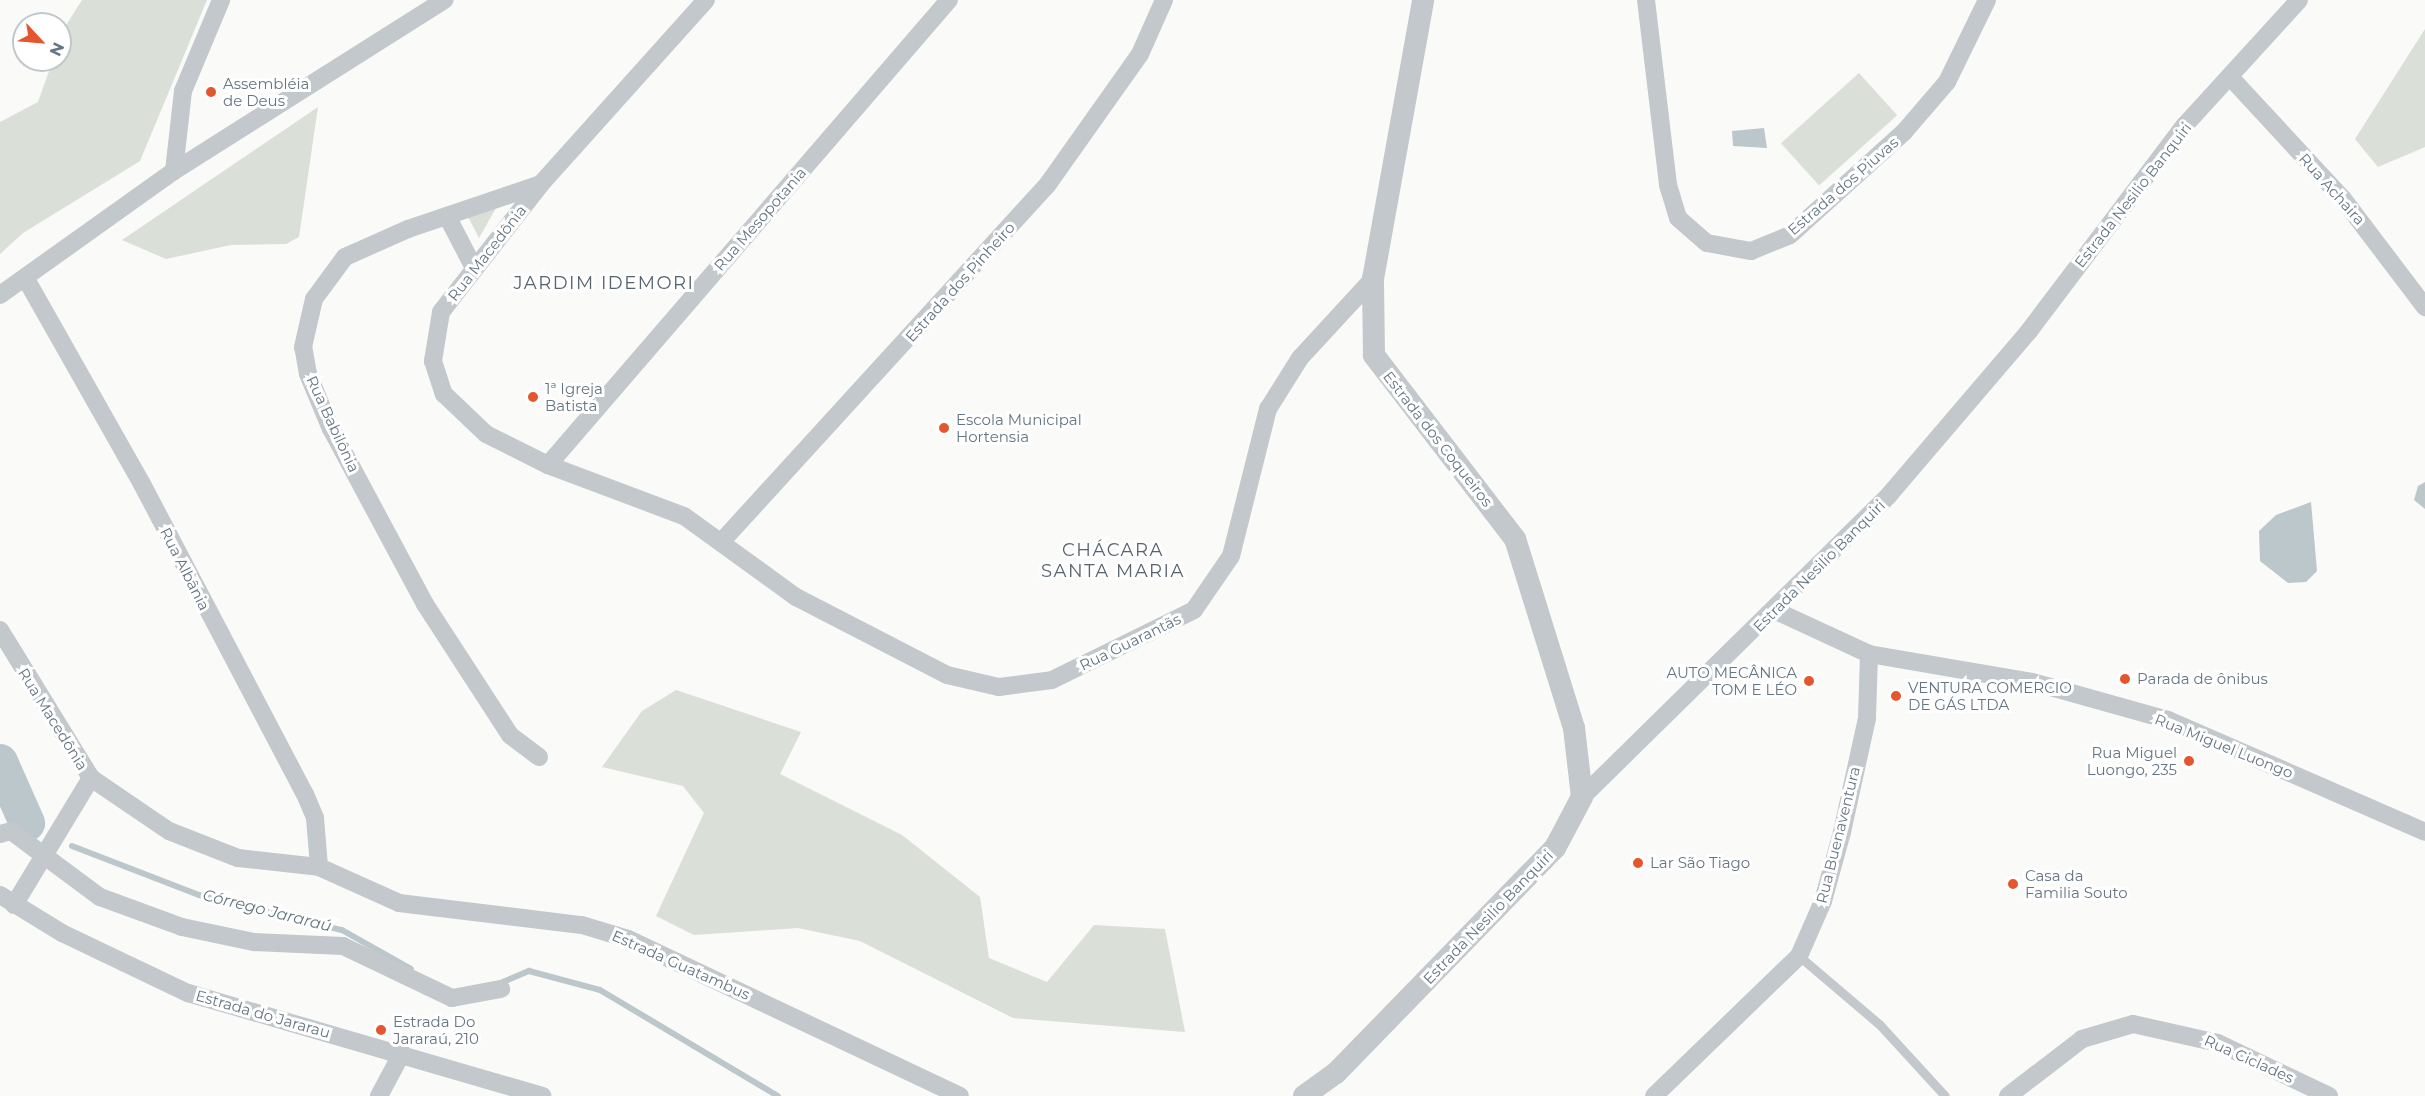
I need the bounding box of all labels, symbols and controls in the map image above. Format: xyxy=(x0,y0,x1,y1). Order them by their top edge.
north arrow xyxy=(12,12,72,72)
text: N xyxy=(45,39,68,59)
place label: Assembléia de Deus xyxy=(223,74,309,109)
marker: Assembléia de Deus xyxy=(204,85,218,99)
street label: Estrada Nesilio Banquiri xyxy=(2071,119,2195,271)
street label: Estrada dos Piuvas xyxy=(1784,133,1902,239)
street label: Rua Achaira xyxy=(2295,150,2369,228)
street label: Rua Mesopotania xyxy=(710,164,810,274)
street label: Rua Macedônia xyxy=(444,201,530,305)
street label: Estrada dos Pinheiro xyxy=(902,218,1018,346)
district label: JARDIM IDEMORI xyxy=(514,272,694,294)
street label: Estrada dos Coqueiros xyxy=(1380,368,1496,510)
street label: Rua Babilônia xyxy=(303,373,363,475)
place label: 1ª Igreja Batista xyxy=(545,379,603,414)
marker: 1ª Igreja Batista xyxy=(526,390,540,404)
place label: Escola Municipal Hortensia xyxy=(956,410,1082,445)
marker: Escola Municipal Hortensia xyxy=(937,421,951,435)
street label: Estrada Nesilio Banquiri xyxy=(1749,496,1889,636)
street label: Rua Albânia xyxy=(156,525,214,613)
district label: CHÁCARA SANTA MARIA xyxy=(1041,540,1185,582)
street label: Rua Guarantãs xyxy=(1076,610,1184,674)
place label: AUTO MECÂNICA TOM E LÉO xyxy=(1667,663,1797,698)
street label: Rua Macedônia xyxy=(14,665,92,773)
place label: Parada de ônibus xyxy=(2137,670,2268,688)
marker: Parada de ônibus xyxy=(2118,672,2132,686)
marker: AUTO MECÂNICA TOM E LÉO xyxy=(1802,674,1816,688)
place label: VENTURA COMERCIO DE GÁS LTDA xyxy=(1908,678,2072,713)
marker: VENTURA COMERCIO DE GÁS LTDA xyxy=(1889,689,1903,703)
street label: Rua Miguel Luongo xyxy=(2152,710,2296,782)
place label: Rua Miguel Luongo, 235 xyxy=(2087,743,2177,778)
marker: Rua Miguel Luongo, 235 xyxy=(2182,754,2196,768)
street label: Rua Buenaventura xyxy=(1812,765,1864,905)
street label: Estrada Nesilio Banquiri xyxy=(1419,846,1557,988)
place label: Lar São Tiago xyxy=(1650,854,1750,872)
marker: Lar São Tiago xyxy=(1631,856,1645,870)
place label: Casa da Familia Souto xyxy=(2025,866,2128,901)
marker: Casa da Familia Souto xyxy=(2006,877,2020,891)
water label: Córrego Jararaú xyxy=(201,886,333,936)
street label: Estrada Guatambus xyxy=(609,926,753,1004)
street label: Estrada do Jararau xyxy=(194,986,332,1042)
place label: Estrada Do Jararaú, 210 xyxy=(393,1012,479,1047)
marker: Estrada Do Jararaú, 210 xyxy=(374,1023,388,1037)
street label: Rua Ciclades xyxy=(2201,1031,2297,1087)

